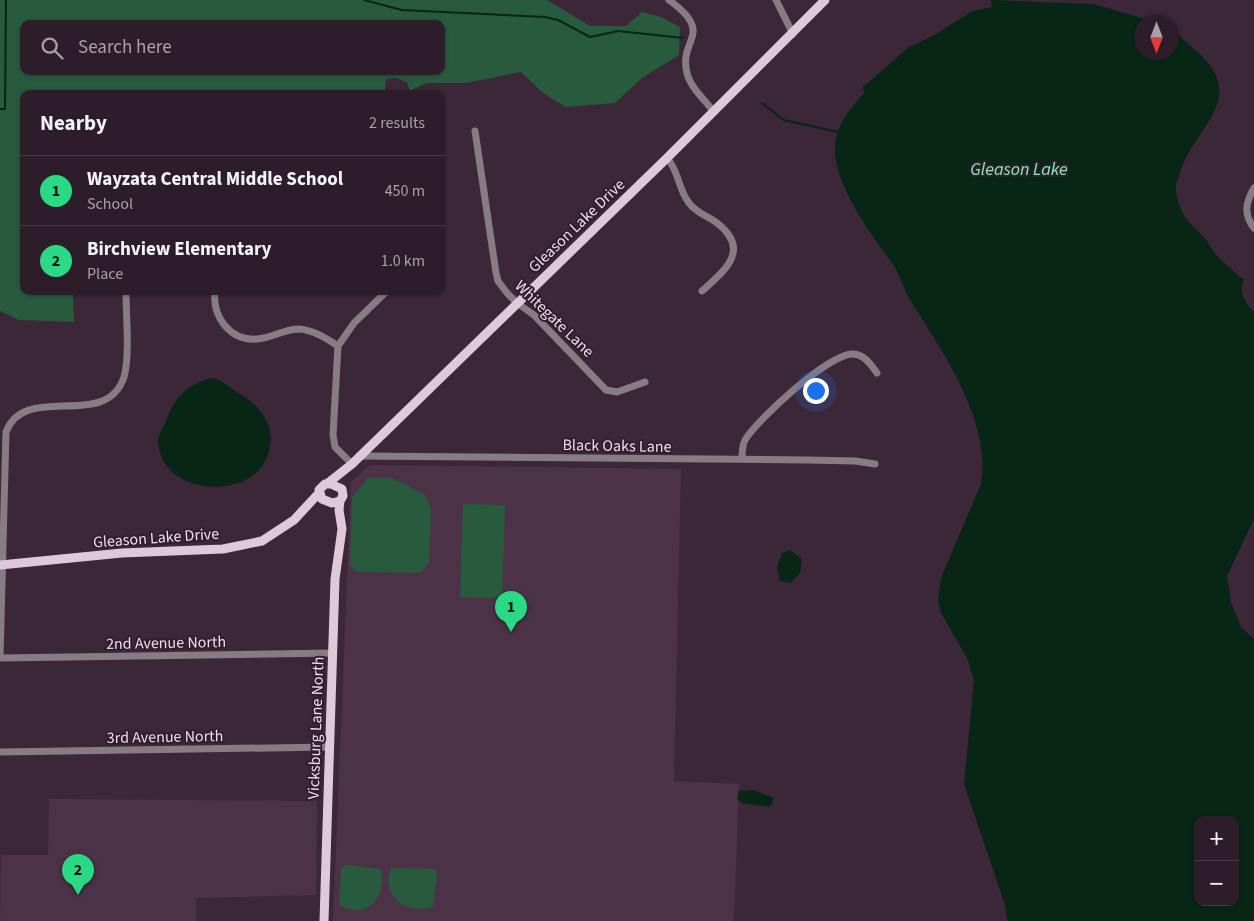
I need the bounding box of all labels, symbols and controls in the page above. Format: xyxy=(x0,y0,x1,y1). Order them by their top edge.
north arrow xyxy=(1134,15,1179,60)
search box xyxy=(20,20,445,75)
icon: search xyxy=(38,34,66,62)
text: Search here xyxy=(78,34,172,61)
text: Nearby xyxy=(40,108,107,138)
text: 2 results xyxy=(369,112,425,134)
water label: Gleason Lake xyxy=(970,157,1068,182)
text: Wayzata Central Middle School xyxy=(87,166,343,193)
street label: Gleason Lake Drive xyxy=(524,174,630,278)
text: 1 xyxy=(52,180,60,202)
text: 450 m xyxy=(385,180,425,202)
text: School xyxy=(87,193,133,215)
text: Birchview Elementary xyxy=(87,236,272,263)
text: 2 xyxy=(52,250,60,272)
text: 1.0 km xyxy=(381,250,425,272)
text: Place xyxy=(87,263,123,285)
street label: Whitegate Lane xyxy=(510,275,599,362)
your location xyxy=(803,378,829,404)
street label: Black Oaks Lane xyxy=(562,434,672,458)
street label: Gleason Lake Drive xyxy=(92,523,220,553)
pin: 1 xyxy=(495,591,527,632)
street label: 2nd Avenue North xyxy=(106,631,226,655)
street label: Vicksburg Lane North xyxy=(303,656,329,800)
street label: 3rd Avenue North xyxy=(107,725,224,749)
map controls xyxy=(1194,816,1239,906)
button: + xyxy=(1194,816,1239,861)
pin: 2 xyxy=(62,854,94,895)
button: − xyxy=(1194,861,1239,906)

